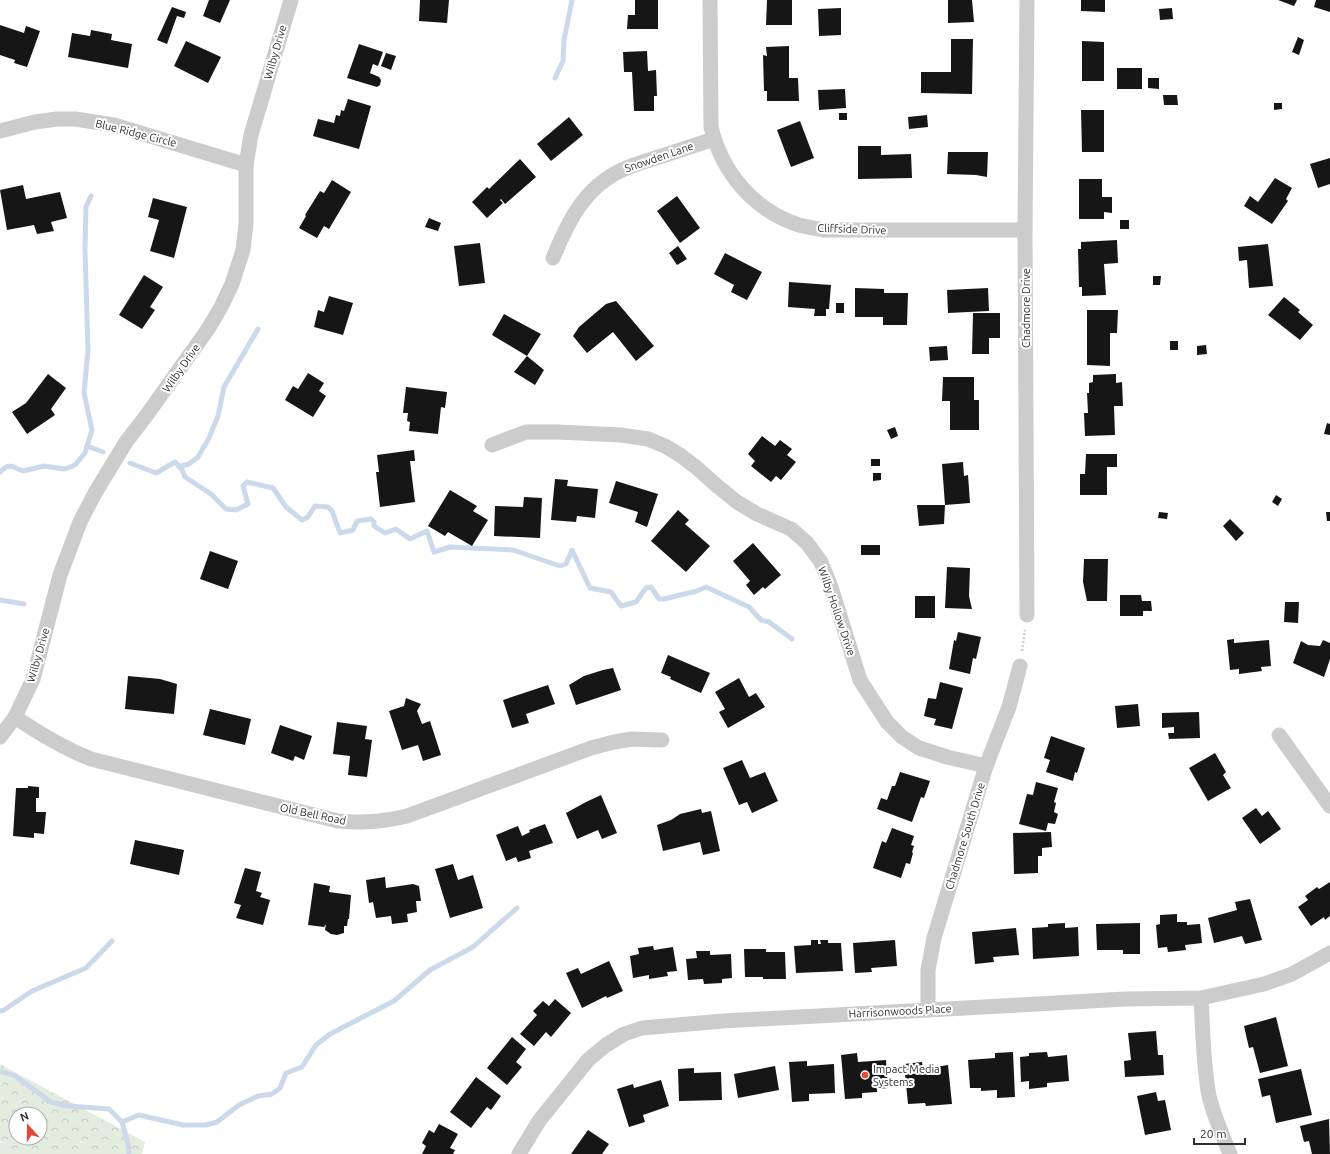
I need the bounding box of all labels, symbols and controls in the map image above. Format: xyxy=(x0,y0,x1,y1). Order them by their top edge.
street label: Wilby Drive xyxy=(261,23,289,81)
street label: Blue Ridge Circle xyxy=(94,117,178,149)
street label: Snowden Lane xyxy=(623,140,695,174)
street label: Cliffside Drive xyxy=(817,222,887,236)
street label: Chadmore Drive xyxy=(1020,268,1032,348)
street label: Wilby Drive xyxy=(160,342,202,394)
street label: Wilby Hollow Drive xyxy=(816,565,858,657)
street label: Wilby Drive xyxy=(24,626,52,684)
street label: Chadmore South Drive xyxy=(943,781,987,891)
street label: Old Bell Road xyxy=(279,801,347,827)
street label: Harrisonwoods Place xyxy=(848,1002,952,1020)
place label: Impact Media Systems xyxy=(873,1063,940,1088)
marker: Impact Media Systems xyxy=(860,1070,870,1080)
north arrow xyxy=(8,1106,48,1146)
text: N xyxy=(18,1110,30,1124)
scale bar xyxy=(1194,1120,1245,1146)
text: 20 m xyxy=(1200,1127,1227,1140)

